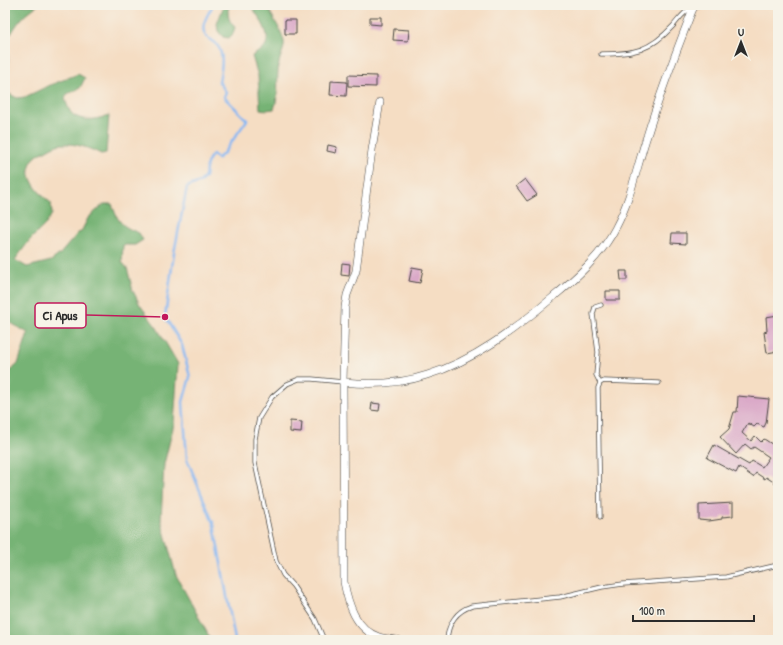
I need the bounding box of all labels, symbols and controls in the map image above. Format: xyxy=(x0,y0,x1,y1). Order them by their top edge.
north arrow xyxy=(721,22,761,62)
text: U xyxy=(738,25,744,39)
callout: Ci Apus xyxy=(35,303,86,328)
text: Ci Apus xyxy=(42,306,78,325)
scale bar xyxy=(633,597,754,623)
text: 100 m xyxy=(639,602,665,619)

